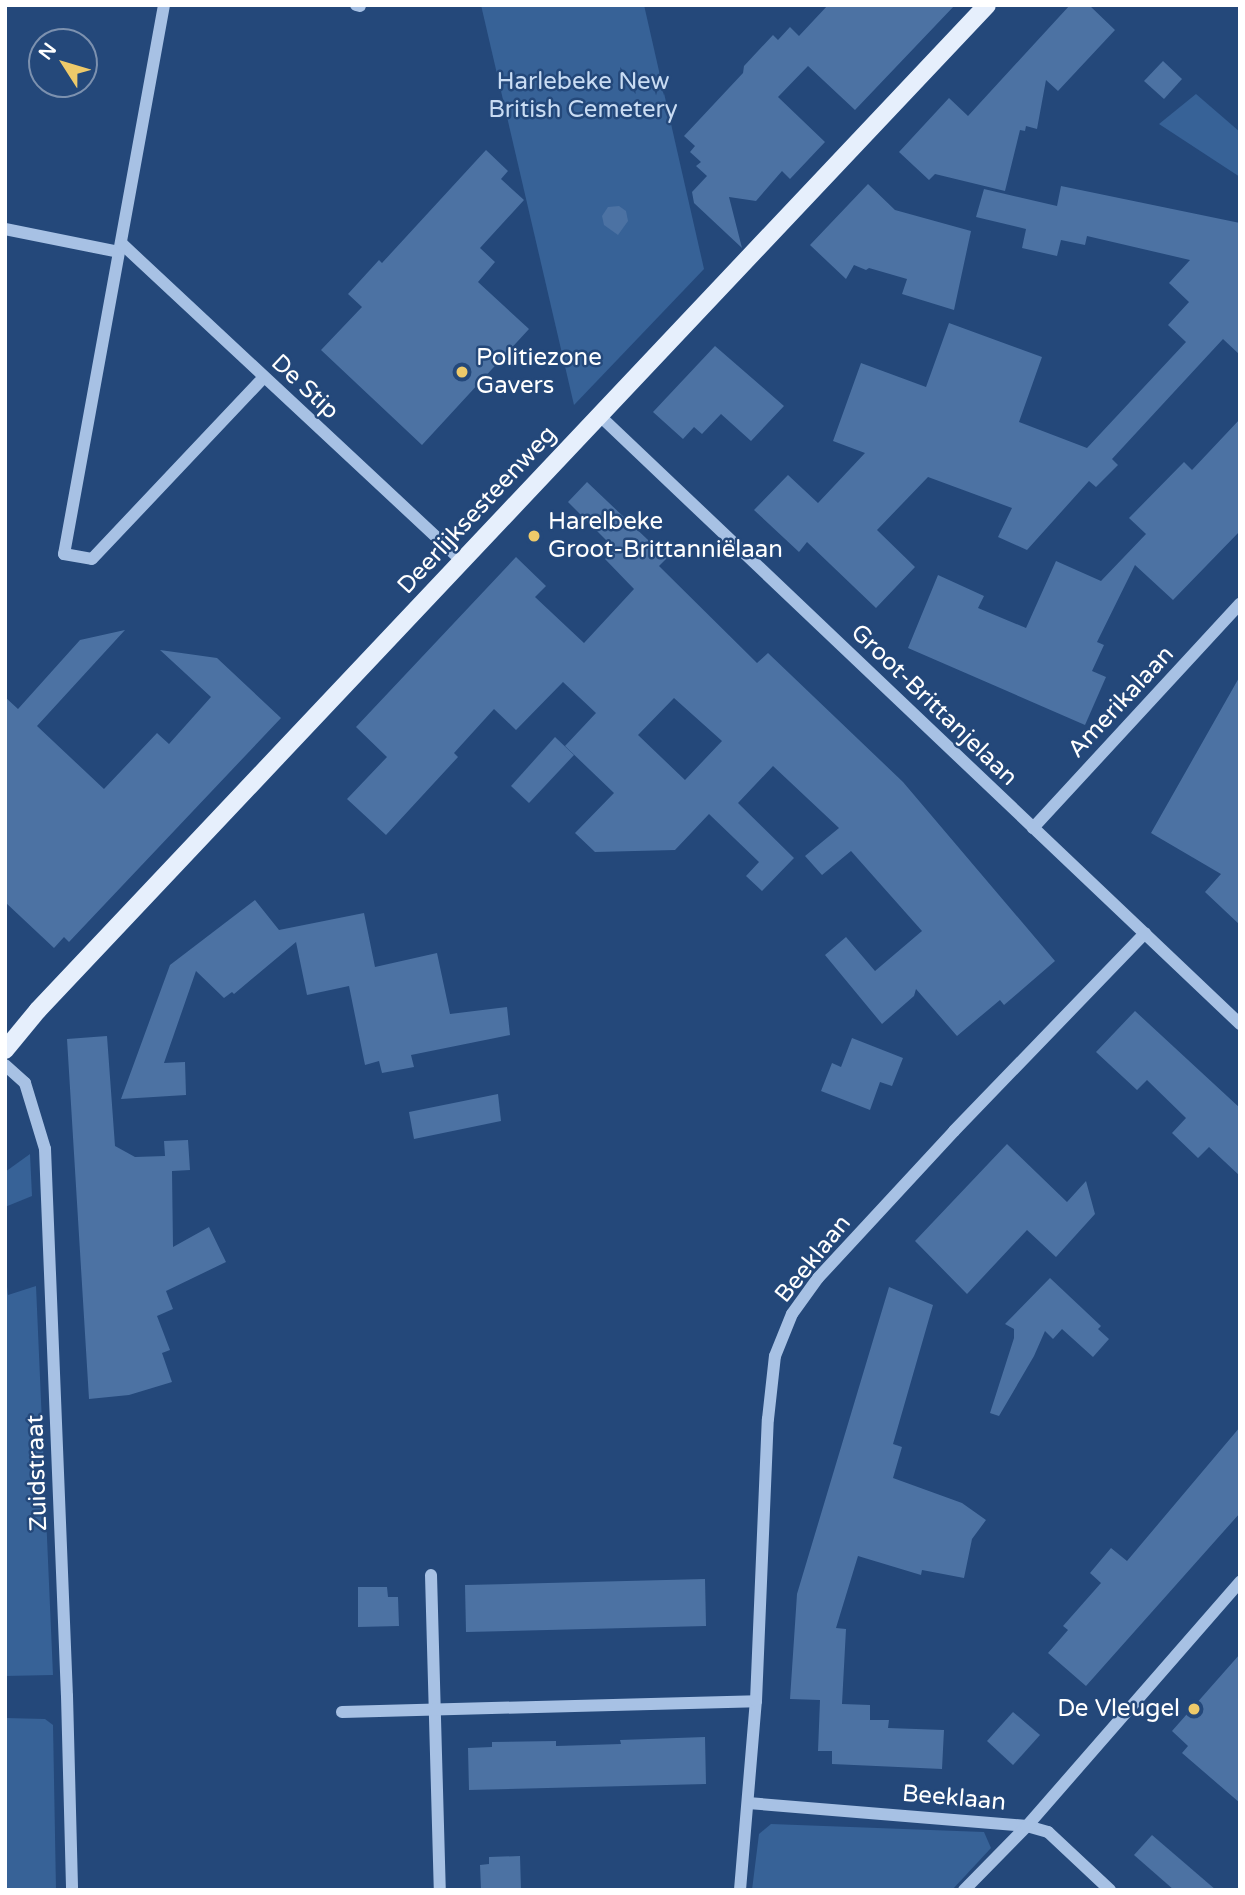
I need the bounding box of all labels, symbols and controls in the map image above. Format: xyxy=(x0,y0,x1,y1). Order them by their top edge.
north arrow xyxy=(28,28,98,98)
text: N xyxy=(34,39,61,64)
park label: Harlebeke New British Cemetery xyxy=(488,68,678,124)
place label: Politiezone Gavers xyxy=(476,344,602,400)
street label: De Stip xyxy=(265,349,345,425)
marker: Politiezone Gavers xyxy=(454,364,470,380)
street label: Deerlijksesteenweg xyxy=(392,420,562,600)
place label: Harelbeke Groot-Brittanniëlaan xyxy=(548,508,783,564)
marker: Harelbeke Groot-Brittanniëlaan xyxy=(526,528,542,544)
street label: Groot-Brittanjelaan xyxy=(845,618,1023,792)
street label: Amerikalaan xyxy=(1062,640,1180,764)
street label: Beeklaan xyxy=(769,1209,857,1309)
street label: Zuidstraat xyxy=(21,1414,53,1532)
place label: De Vleugel xyxy=(1057,1695,1180,1723)
marker: De Vleugel xyxy=(1186,1701,1202,1717)
street label: Beeklaan xyxy=(901,1779,1007,1817)

